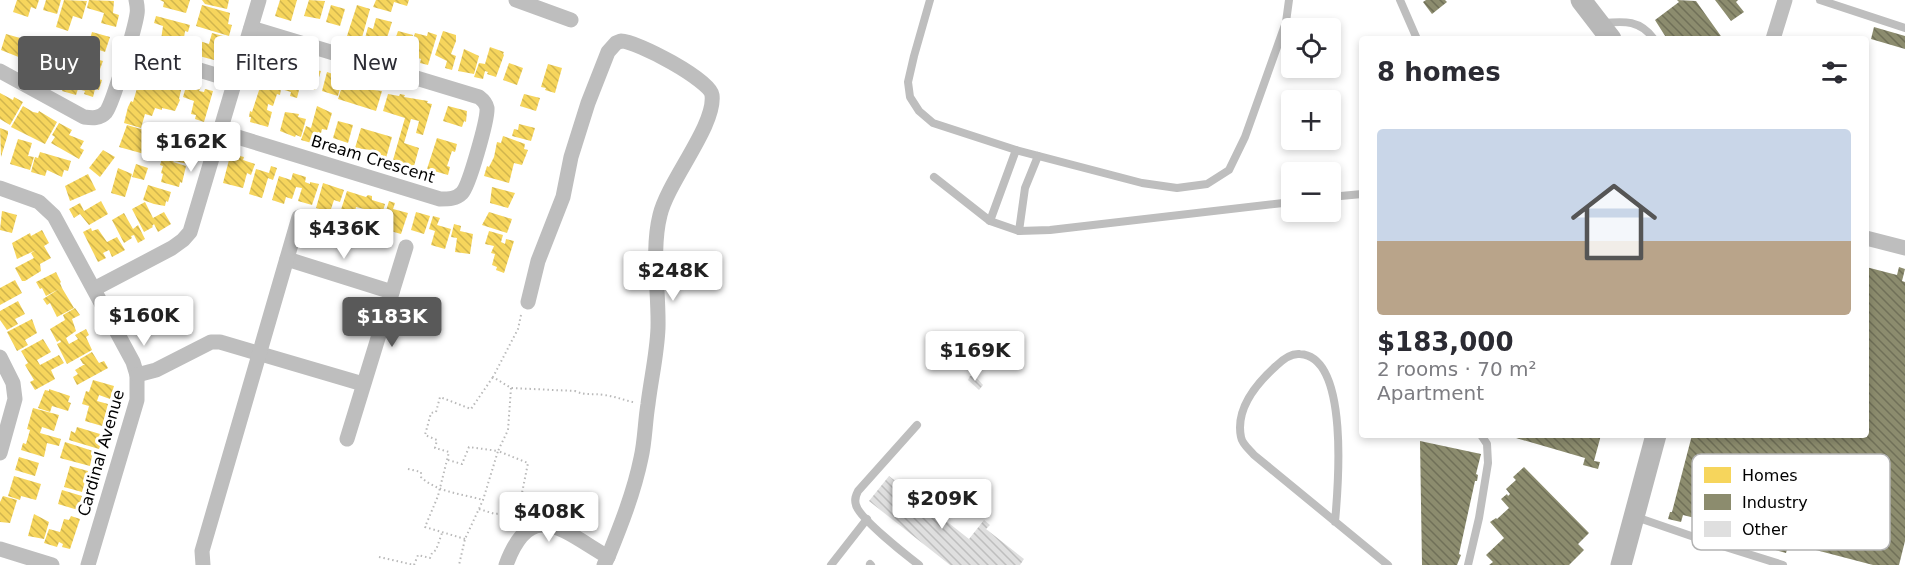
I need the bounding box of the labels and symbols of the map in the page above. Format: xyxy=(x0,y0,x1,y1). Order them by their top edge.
pin: $162K xyxy=(149,122,233,173)
street label: Bream Crescent xyxy=(309,131,437,187)
pin: $436K xyxy=(302,209,386,260)
pin: $248K xyxy=(631,251,715,302)
pin: $160K xyxy=(102,296,186,347)
pin: $183K xyxy=(350,297,434,348)
pin: $169K xyxy=(933,331,1017,382)
street label: Cardinal Avenue xyxy=(74,388,128,518)
legend xyxy=(1692,454,1890,550)
text: Homes xyxy=(1742,466,1798,485)
pin: $209K xyxy=(900,479,984,530)
pin: $408K xyxy=(507,492,591,543)
text: Industry xyxy=(1742,493,1808,512)
text: Other xyxy=(1742,520,1788,539)

